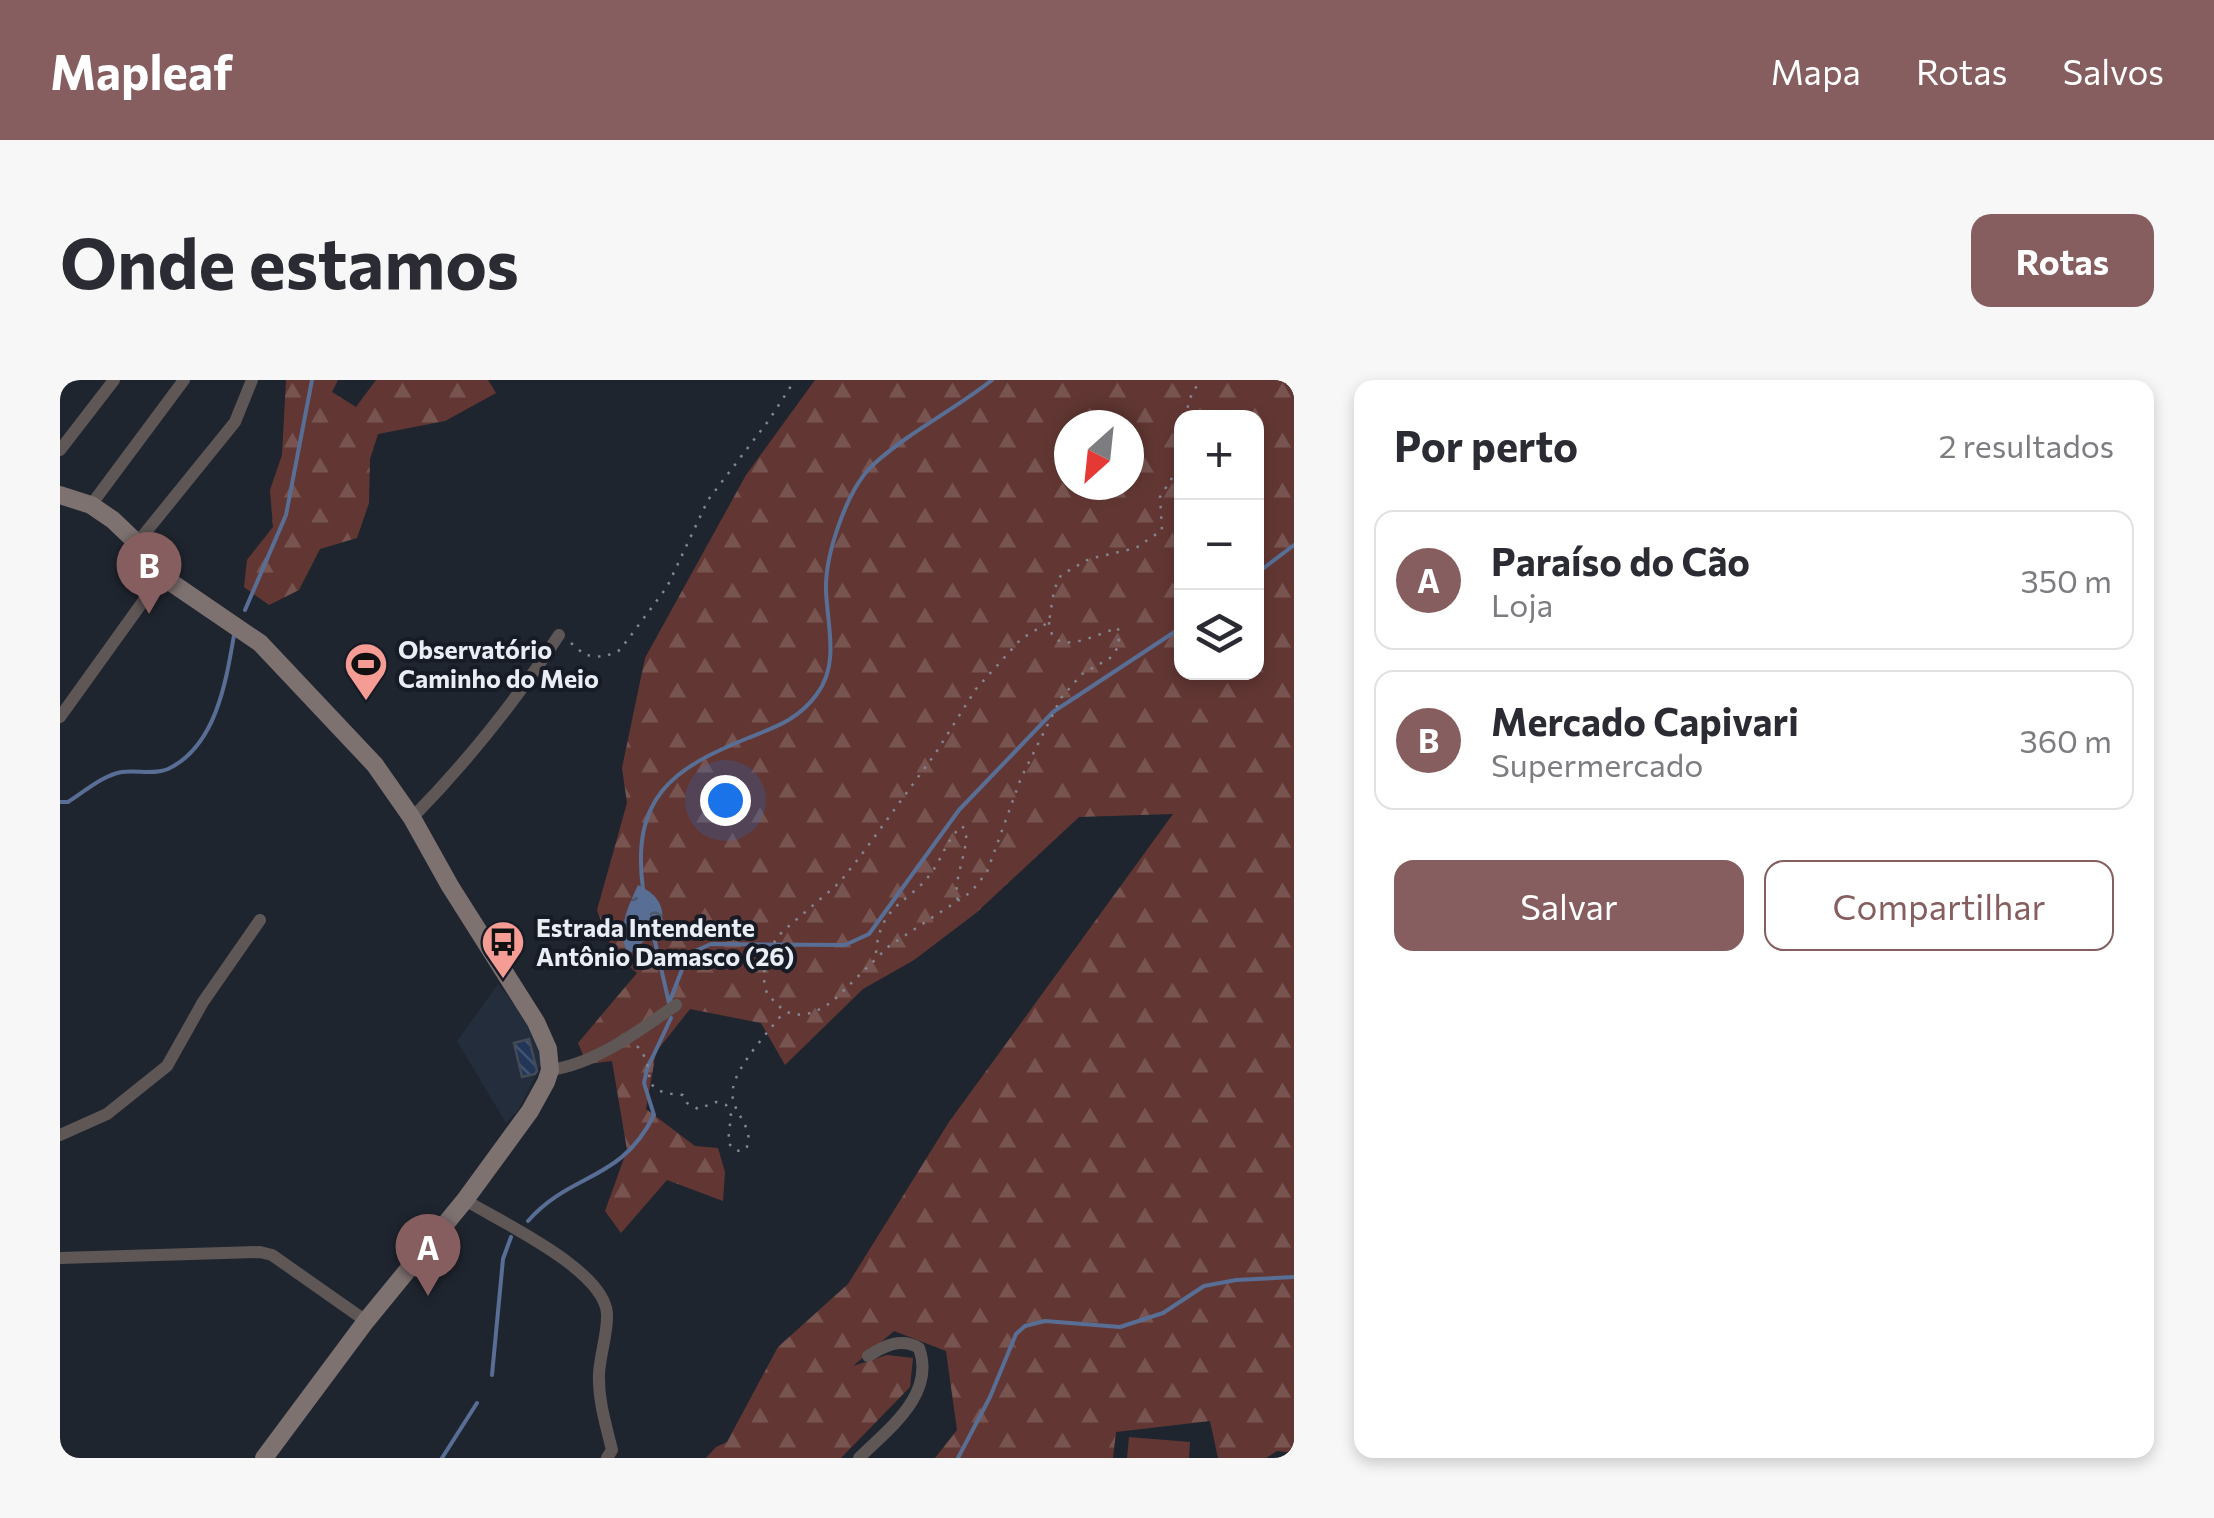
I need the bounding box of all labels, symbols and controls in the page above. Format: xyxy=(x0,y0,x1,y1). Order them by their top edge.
text: Mapleaf xyxy=(50,41,233,100)
text: Mapa xyxy=(1770,49,1861,92)
text: Rotas xyxy=(1916,49,2007,92)
text: Salvos xyxy=(2062,49,2164,92)
button: Rotas xyxy=(1971,214,2154,307)
text: Onde estamos xyxy=(60,218,519,303)
north arrow xyxy=(1054,410,1144,500)
map controls xyxy=(1174,410,1264,680)
button: + xyxy=(1174,410,1264,500)
text: Por perto xyxy=(1394,419,1578,471)
text: 2 resultados xyxy=(1939,425,2114,465)
button: − xyxy=(1174,500,1264,590)
pin: B xyxy=(116,532,182,614)
text: Paraíso do Cão xyxy=(1491,537,1750,584)
text: A xyxy=(1417,560,1440,600)
text: 350 m xyxy=(2020,560,2112,600)
text: Loja xyxy=(1491,584,1553,624)
button: layers xyxy=(1174,590,1264,680)
place label: Observatório Caminho do Meio xyxy=(398,634,599,693)
sports icon: Observatório Caminho do Meio xyxy=(343,641,389,702)
text: Mercado Capivari xyxy=(1491,697,1799,744)
text: B xyxy=(1418,720,1439,760)
text: 360 m xyxy=(2019,720,2112,760)
text: Supermercado xyxy=(1491,744,1703,784)
your location xyxy=(700,775,751,826)
button: Salvar xyxy=(1394,860,1744,951)
button: Compartilhar xyxy=(1764,860,2114,951)
place label: Estrada Intendente Antônio Damasco (26) xyxy=(536,912,794,971)
bus stop icon: Estrada Intendente Antônio Damasco (26) xyxy=(480,919,526,980)
pin: A xyxy=(396,1214,460,1296)

